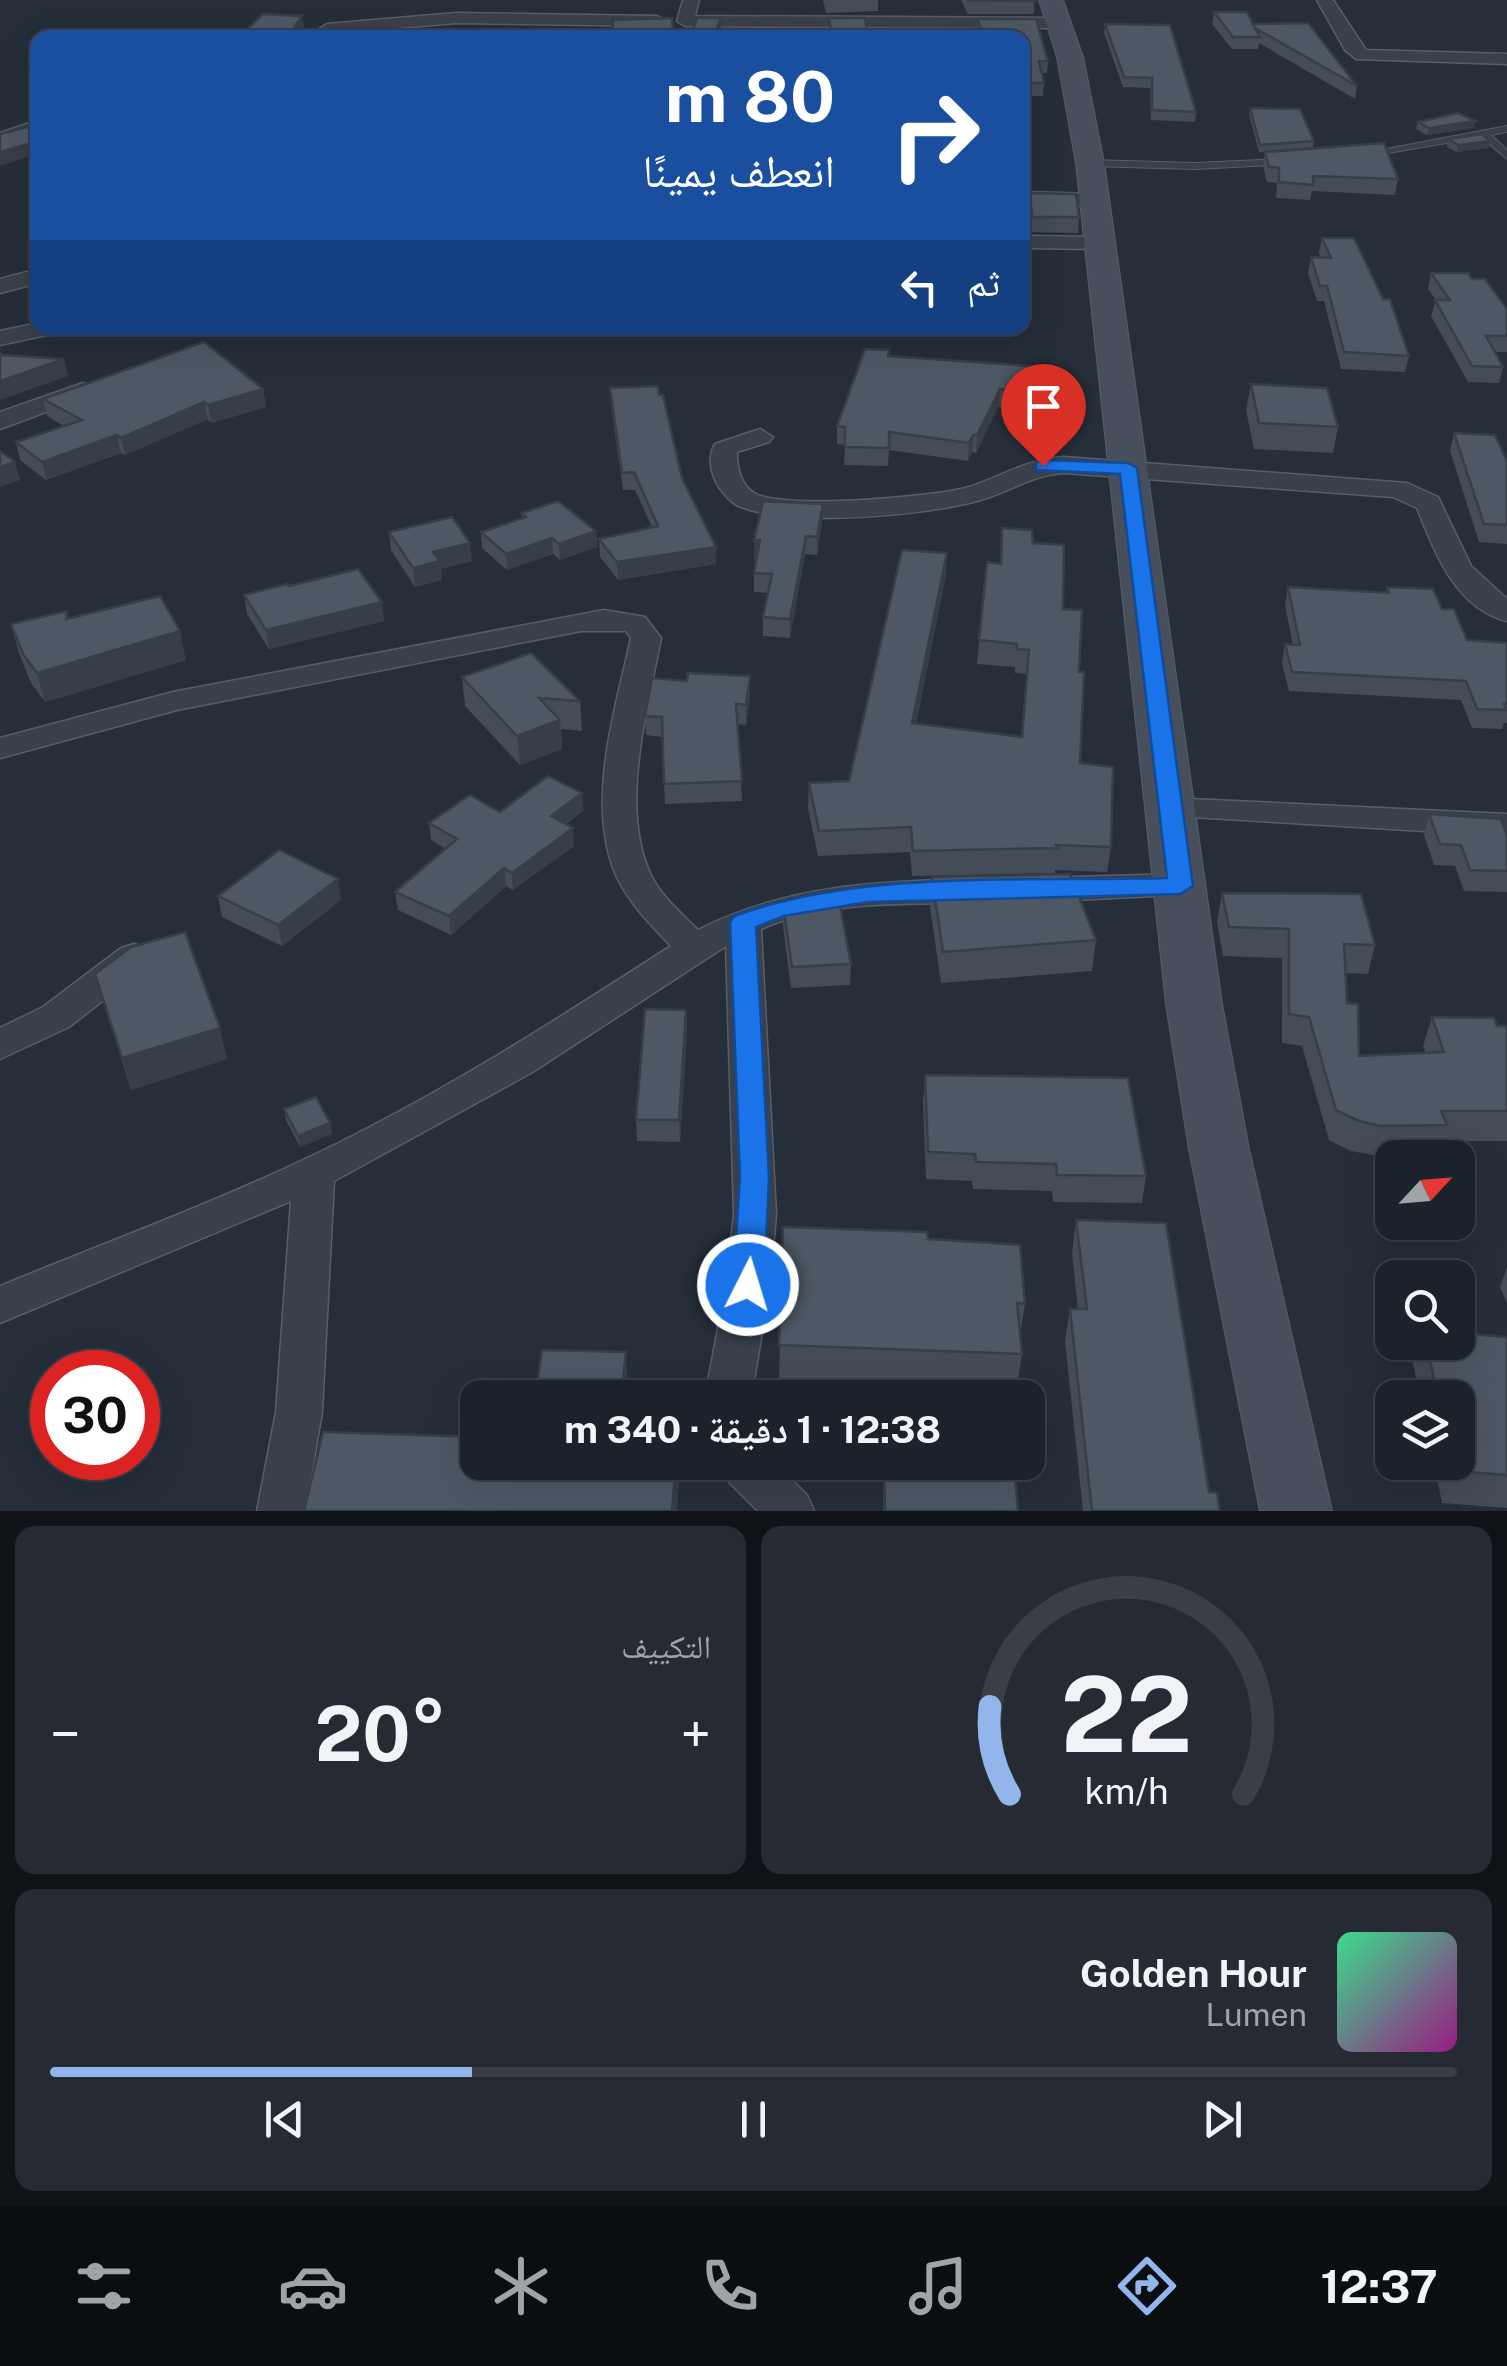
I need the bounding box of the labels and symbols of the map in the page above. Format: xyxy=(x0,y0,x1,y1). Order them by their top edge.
pin xyxy=(1001,364,1086,467)
north arrow xyxy=(1375,1140,1475,1240)
position arrow xyxy=(696,1233,800,1337)
speed limit sign: 30 xyxy=(30,1350,160,1480)

